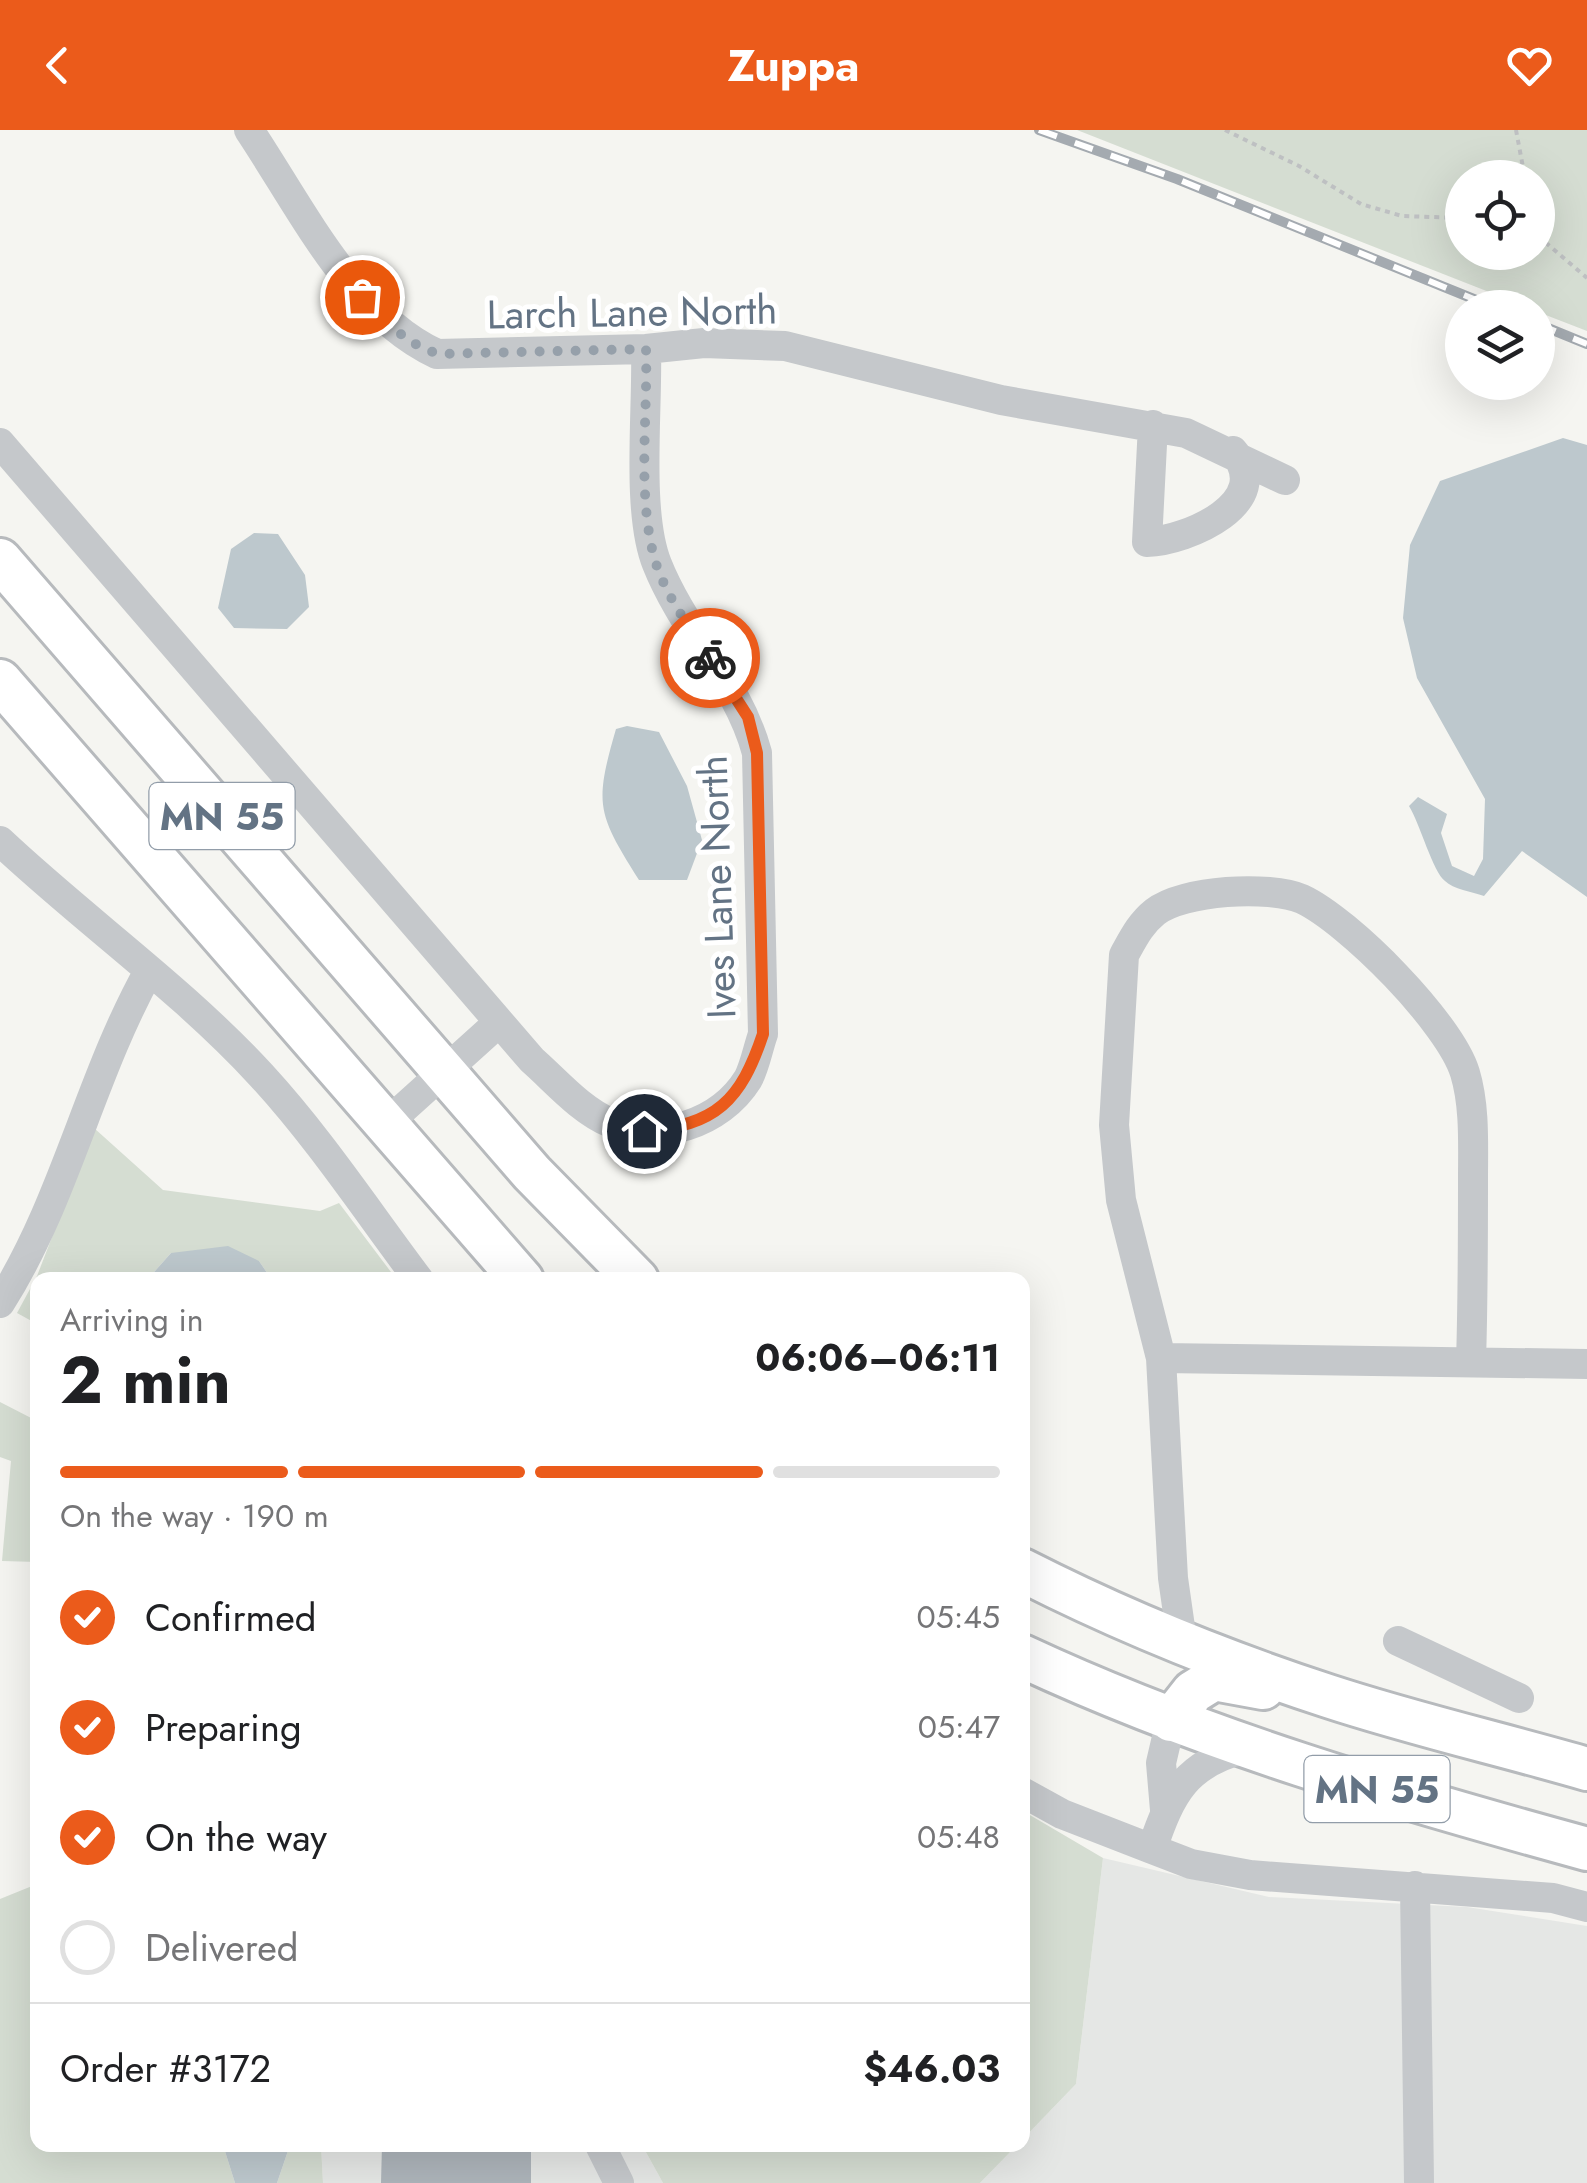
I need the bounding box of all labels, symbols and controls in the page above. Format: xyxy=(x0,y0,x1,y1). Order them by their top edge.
text: Zuppa xyxy=(727,33,860,98)
icon: back xyxy=(30,38,85,93)
icon: heart xyxy=(1502,38,1557,93)
map controls xyxy=(1445,160,1555,400)
button: locate xyxy=(1445,160,1555,270)
pin xyxy=(320,255,405,340)
icon: bag xyxy=(335,270,390,325)
street label: Larch Lane North xyxy=(486,280,778,344)
button: layers xyxy=(1445,290,1555,400)
courier xyxy=(660,608,760,708)
icon: bike xyxy=(683,631,738,686)
street label: Ives Lane North xyxy=(683,754,751,1020)
road number: MN 55 xyxy=(150,783,294,849)
pin xyxy=(602,1089,687,1174)
icon: home xyxy=(617,1104,672,1159)
text: Arriving in xyxy=(60,1297,204,1343)
text: 06:06–06:11 xyxy=(755,1330,1000,1385)
text: 2 min xyxy=(60,1333,231,1427)
text: On the way · 190 m xyxy=(60,1493,329,1539)
icon: check xyxy=(60,1590,115,1645)
text: Confirmed xyxy=(145,1590,316,1645)
text: 05:45 xyxy=(916,1594,1000,1640)
icon: check xyxy=(60,1700,115,1755)
text: Preparing xyxy=(145,1700,302,1755)
text: 05:47 xyxy=(918,1704,1000,1750)
road number: MN 55 xyxy=(1304,1756,1450,1822)
icon: check xyxy=(60,1810,115,1865)
text: On the way xyxy=(145,1810,327,1865)
text: 05:48 xyxy=(917,1814,1000,1860)
text: Delivered xyxy=(145,1920,298,1975)
text: Order #3172 xyxy=(60,2041,271,2096)
text: $46.03 xyxy=(863,2041,1000,2096)

